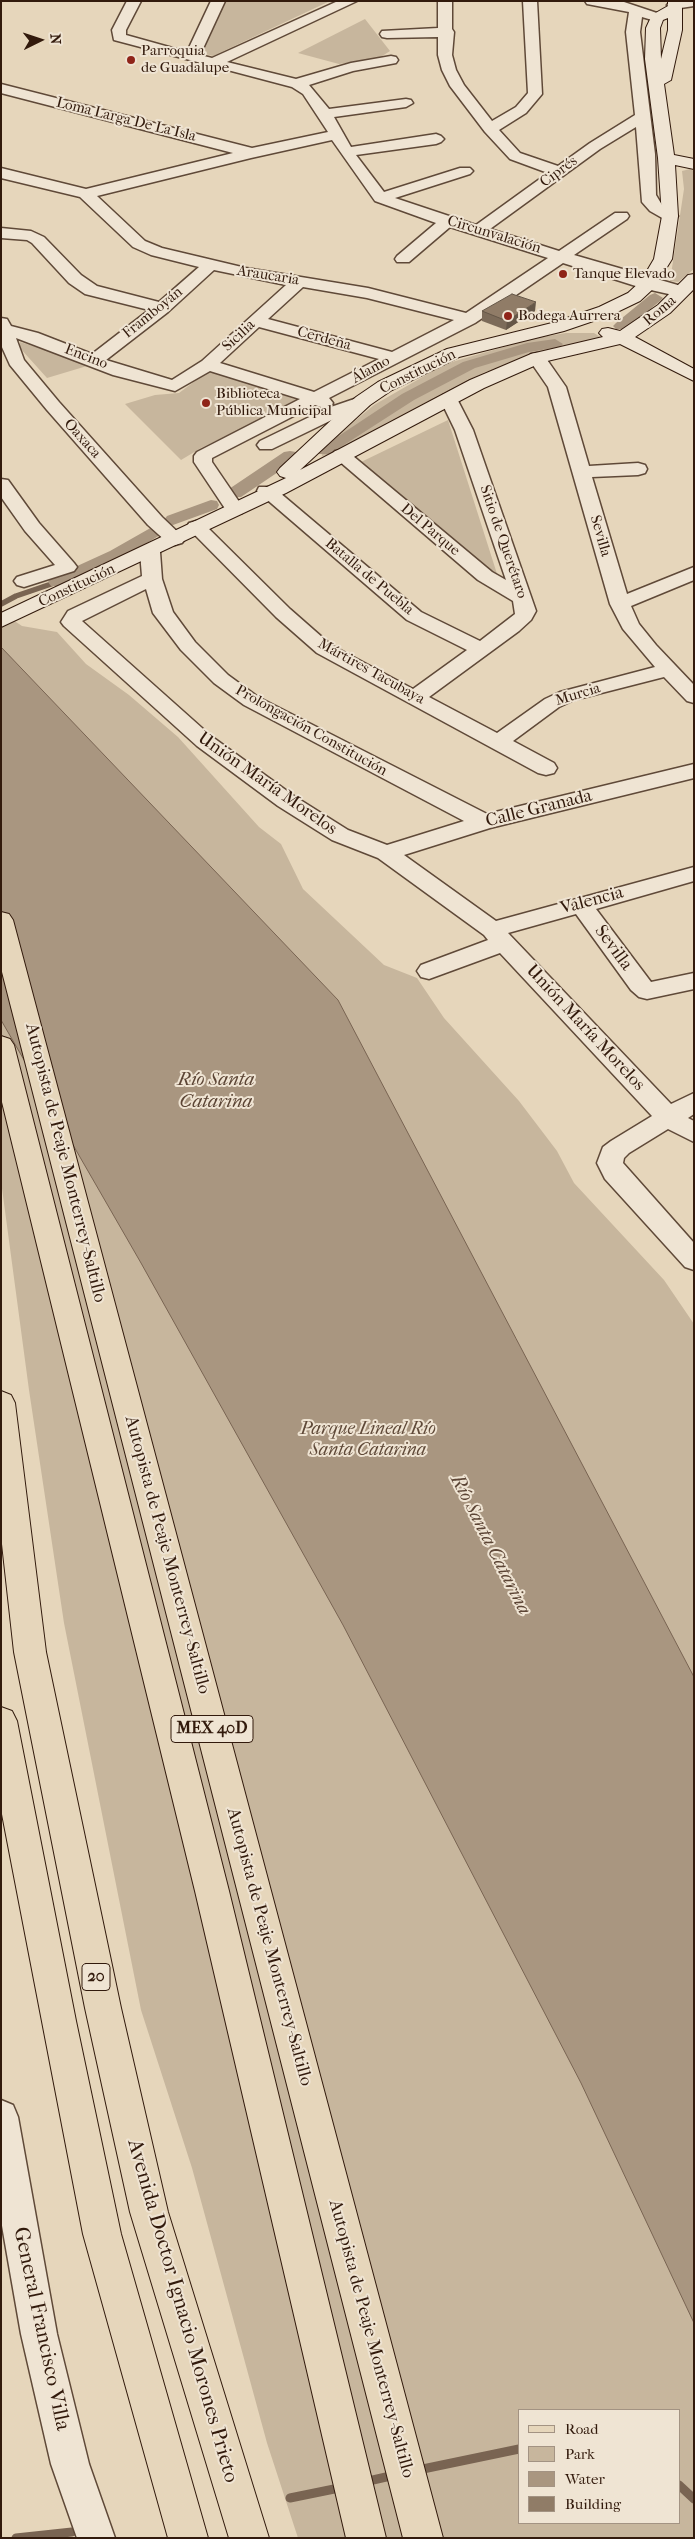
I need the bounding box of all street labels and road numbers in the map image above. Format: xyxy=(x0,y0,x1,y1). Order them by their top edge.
street label: Loma Larga De La Isla xyxy=(54,94,198,146)
street label: Ciprés xyxy=(537,152,581,192)
street label: Circunvalación xyxy=(445,212,543,258)
street label: Araucaria xyxy=(236,262,300,290)
street label: Framboyán xyxy=(119,283,187,343)
street label: Roma xyxy=(640,292,680,330)
street label: Sicilia xyxy=(219,316,259,356)
street label: Cerdeña xyxy=(295,323,353,355)
street label: Encino xyxy=(62,341,110,373)
street label: Constitución xyxy=(377,346,459,398)
street label: Álamo xyxy=(349,352,393,388)
street label: Oaxaca xyxy=(60,415,104,463)
street label: Sitio de Querétaro xyxy=(475,483,531,601)
street label: Del Parque xyxy=(397,500,463,560)
street label: Sevilla xyxy=(586,513,614,559)
street label: Batalla de Puebla xyxy=(321,535,417,619)
street label: Constitución xyxy=(36,560,118,612)
street label: Mártires Tacubaya xyxy=(314,635,428,709)
street label: Murcia xyxy=(553,680,603,710)
street label: Prolongación Constitución xyxy=(232,682,390,780)
street label: Unión María Morelos xyxy=(193,728,341,840)
street label: Calle Granada xyxy=(484,785,594,833)
street label: Valencia xyxy=(558,882,626,920)
street label: Sevilla xyxy=(589,921,637,975)
street label: Unión María Morelos xyxy=(521,960,649,1096)
street label: Autopista de Peaje Monterrey-Saltillo xyxy=(20,1021,110,1305)
street label: Autopista de Peaje Monterrey-Saltillo xyxy=(119,1414,215,1696)
road number: MEX 40D xyxy=(171,1716,253,1742)
street label: Autopista de Peaje Monterrey-Saltillo xyxy=(221,1806,317,2088)
road number: 20 xyxy=(82,1964,110,1990)
street label: Avenida Doctor Ignacio Morones Prieto xyxy=(121,2136,243,2486)
street label: Autopista de Peaje Monterrey-Saltillo xyxy=(323,2198,419,2480)
street label: General Francisco Villa xyxy=(7,2225,75,2433)

